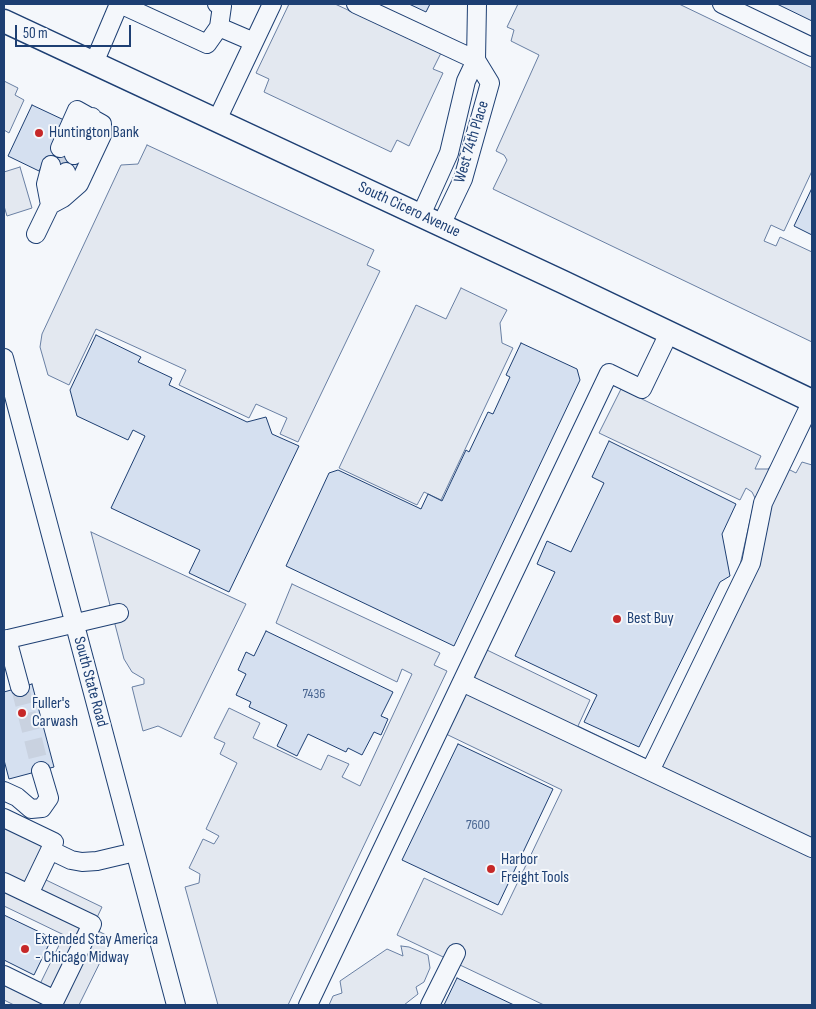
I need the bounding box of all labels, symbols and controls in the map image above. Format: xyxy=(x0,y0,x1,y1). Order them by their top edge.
scale bar xyxy=(18,15,134,47)
text: 50 m xyxy=(23,24,48,43)
street label: West 74th Place xyxy=(450,99,494,185)
place label: Huntington Bank xyxy=(49,123,139,143)
marker: Huntington Bank xyxy=(33,127,45,139)
street label: South Cicero Avenue xyxy=(355,178,463,242)
place label: Best Buy xyxy=(627,609,674,629)
marker: Best Buy xyxy=(611,613,623,625)
street label: South State Road xyxy=(69,635,111,729)
house number: 7436 xyxy=(303,686,325,702)
place label: Fuller's Carwash xyxy=(32,694,78,732)
marker: Fuller's Carwash xyxy=(16,707,28,719)
house number: 7600 xyxy=(466,817,490,833)
place label: Harbor Freight Tools xyxy=(501,850,569,888)
marker: Harbor Freight Tools xyxy=(485,863,497,875)
place label: Extended Stay America - Chicago Midway xyxy=(35,930,158,968)
marker: Extended Stay America - Chicago Midway xyxy=(19,943,31,955)

